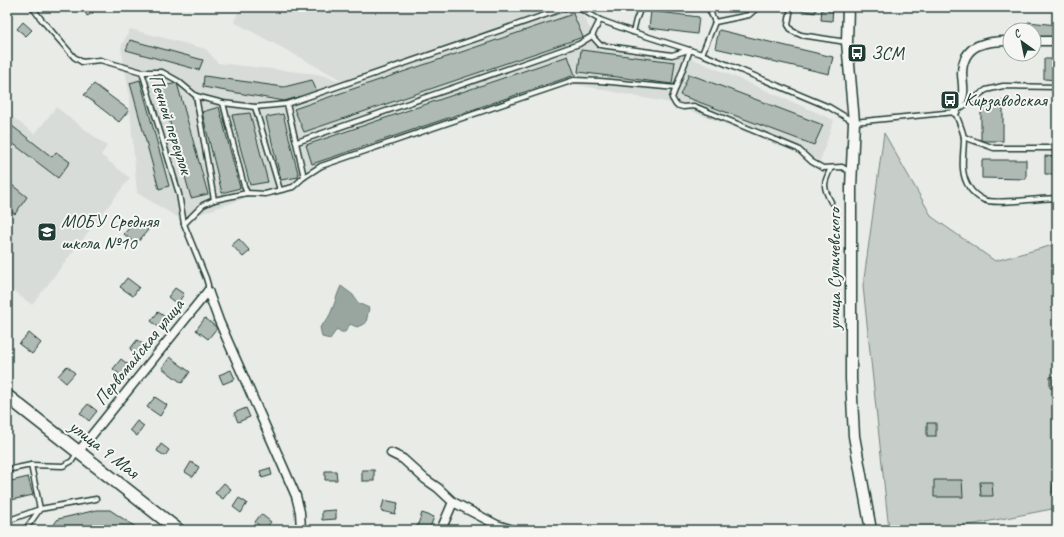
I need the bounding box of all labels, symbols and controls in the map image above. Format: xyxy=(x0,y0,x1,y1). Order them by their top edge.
north arrow xyxy=(1002,22,1042,62)
text: С xyxy=(1010,25,1024,41)
place label: ЗСМ xyxy=(871,41,906,65)
bus stop icon: ЗСМ xyxy=(846,42,868,64)
street label: Печной переулок xyxy=(144,71,199,179)
place label: Кирзаводская xyxy=(964,88,1049,112)
bus stop icon: Кирзаводская xyxy=(939,89,961,111)
street label: улица Суличевского xyxy=(822,206,846,331)
place label: МОБУ Средняя школа №10 xyxy=(61,209,160,255)
school or university icon: МОБУ Средняя школа №10 xyxy=(36,221,58,243)
street label: Первомайская улица xyxy=(89,293,190,410)
street label: улица 9 Мая xyxy=(63,414,145,485)

